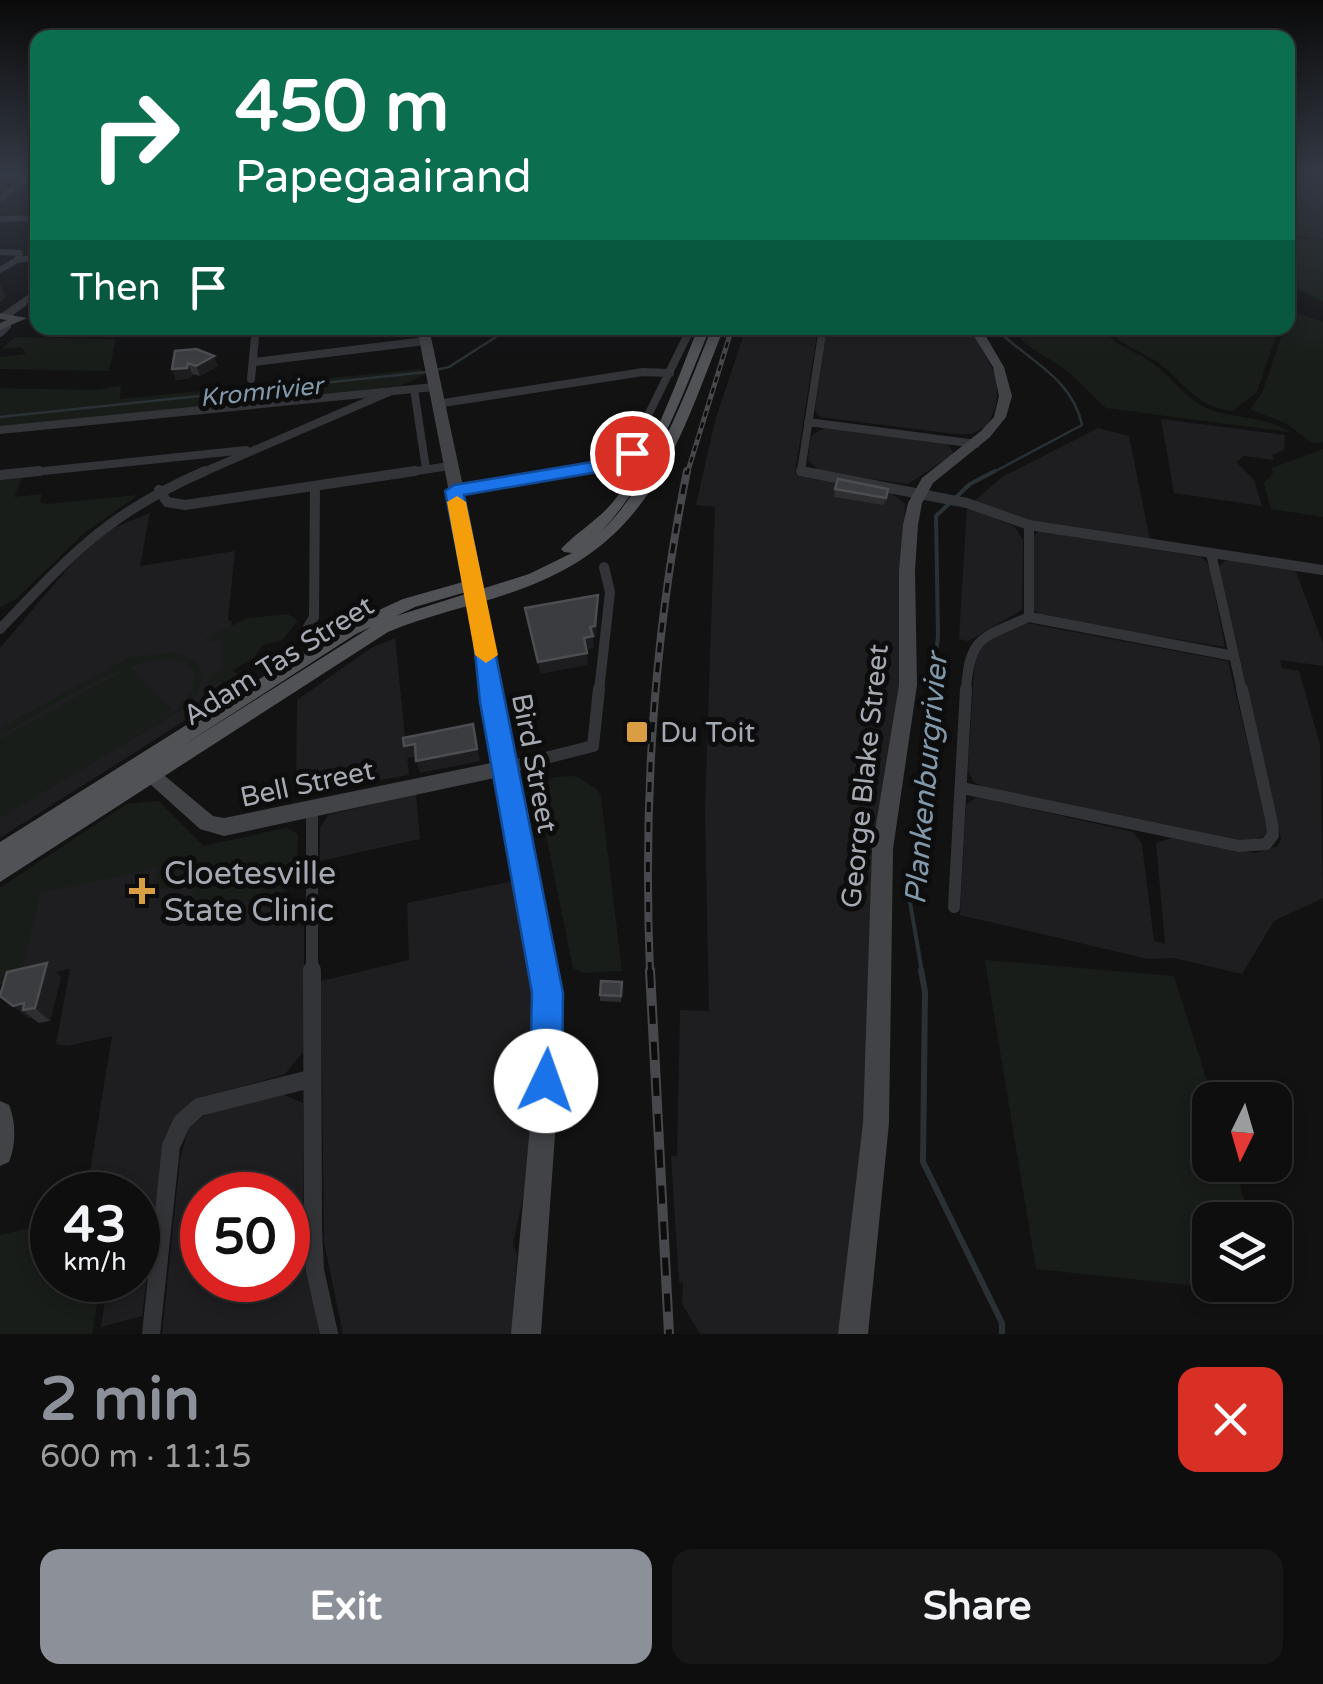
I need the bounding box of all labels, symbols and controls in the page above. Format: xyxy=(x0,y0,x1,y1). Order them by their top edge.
text: 450 m xyxy=(235,66,449,150)
icon: right xyxy=(70,70,200,200)
text: Papegaairand xyxy=(235,151,532,205)
icon: arrive xyxy=(181,260,236,315)
text: Then xyxy=(70,265,161,311)
water label: Kromrivier xyxy=(198,370,327,413)
pin xyxy=(590,411,675,496)
icon: arrive xyxy=(605,426,660,481)
street label: Adam Tas Street xyxy=(177,588,380,733)
street label: George Blake Street xyxy=(834,642,896,910)
water label: Plankenburgrivier xyxy=(897,648,956,906)
street label: Bird Street xyxy=(504,691,564,836)
place label: Du Toit xyxy=(660,716,755,750)
marker: Du Toit xyxy=(624,719,650,745)
street label: Bell Street xyxy=(237,753,378,815)
place label: Cloetesville State Clinic xyxy=(164,855,336,930)
marker: Cloetesville State Clinic xyxy=(129,878,155,904)
position arrow xyxy=(494,1029,598,1133)
north arrow xyxy=(1192,1082,1292,1182)
map controls xyxy=(1192,1082,1292,1302)
speed limit sign: 50 xyxy=(180,1172,310,1302)
text: 43 xyxy=(64,1195,126,1255)
button: layers xyxy=(1192,1202,1292,1302)
text: km/h xyxy=(64,1247,126,1277)
text: 2 min xyxy=(40,1364,200,1436)
button: close xyxy=(1178,1367,1283,1472)
text: 600 m · 11:15 xyxy=(40,1438,252,1476)
button: Exit xyxy=(40,1549,652,1664)
button: Share xyxy=(672,1549,1283,1664)

